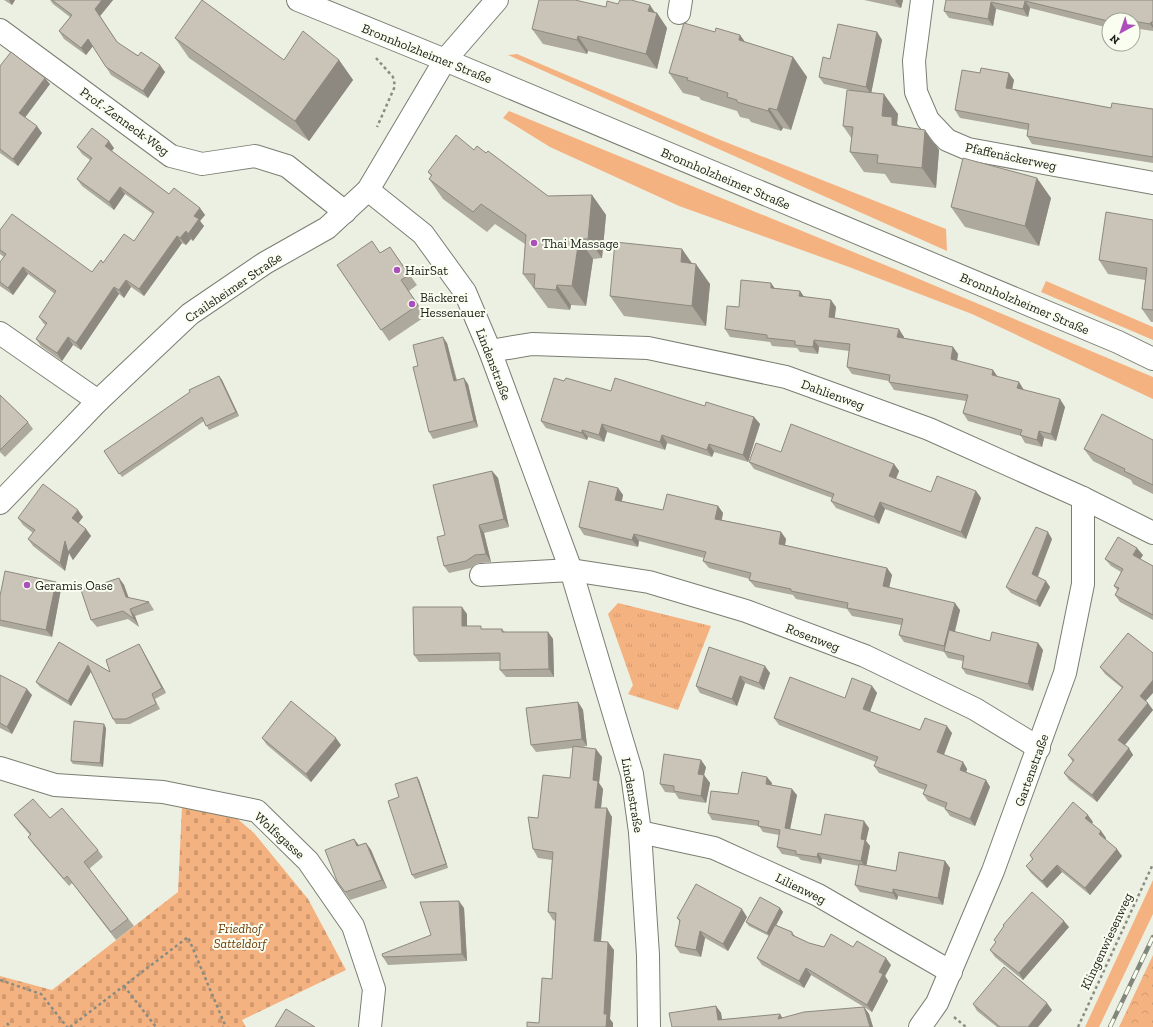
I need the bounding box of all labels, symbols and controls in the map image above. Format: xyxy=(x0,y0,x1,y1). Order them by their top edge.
north arrow xyxy=(1101,12,1141,52)
street label: Bronnholzheimer Straße xyxy=(360,20,494,86)
text: N xyxy=(1107,31,1122,47)
street label: Prof.-Zenneck-Weg xyxy=(77,84,172,159)
street label: Pfaffenäckerweg xyxy=(964,140,1058,173)
street label: Bronnholzheimer Straße xyxy=(659,144,793,213)
place label: Thai Massage xyxy=(542,236,619,251)
marker: Thai Massage xyxy=(529,238,539,248)
street label: Crailsheimer Straße xyxy=(182,249,285,325)
place label: HairSat xyxy=(405,263,448,278)
marker: HairSat xyxy=(392,265,402,275)
street label: Bronnholzheimer Straße xyxy=(958,269,1092,338)
place label: Bäckerei Hessenauer xyxy=(420,290,486,320)
marker: Bäckerei Hessenauer xyxy=(407,299,417,309)
street label: Lindenstraße xyxy=(473,326,514,402)
street label: Dahlienweg xyxy=(799,376,866,413)
place label: Geramis Oase xyxy=(35,578,113,593)
marker: Geramis Oase xyxy=(22,580,32,590)
street label: Rosenweg xyxy=(784,620,842,655)
street label: Gartenstraße xyxy=(1011,732,1052,808)
street label: Lindenstraße xyxy=(619,757,646,834)
street label: Wolfsgasse xyxy=(251,809,308,862)
street label: Lilienweg xyxy=(773,870,828,907)
street label: Klingenwiesenweg xyxy=(1077,890,1135,992)
park label: Friedhof Satteldorf xyxy=(214,921,268,951)

